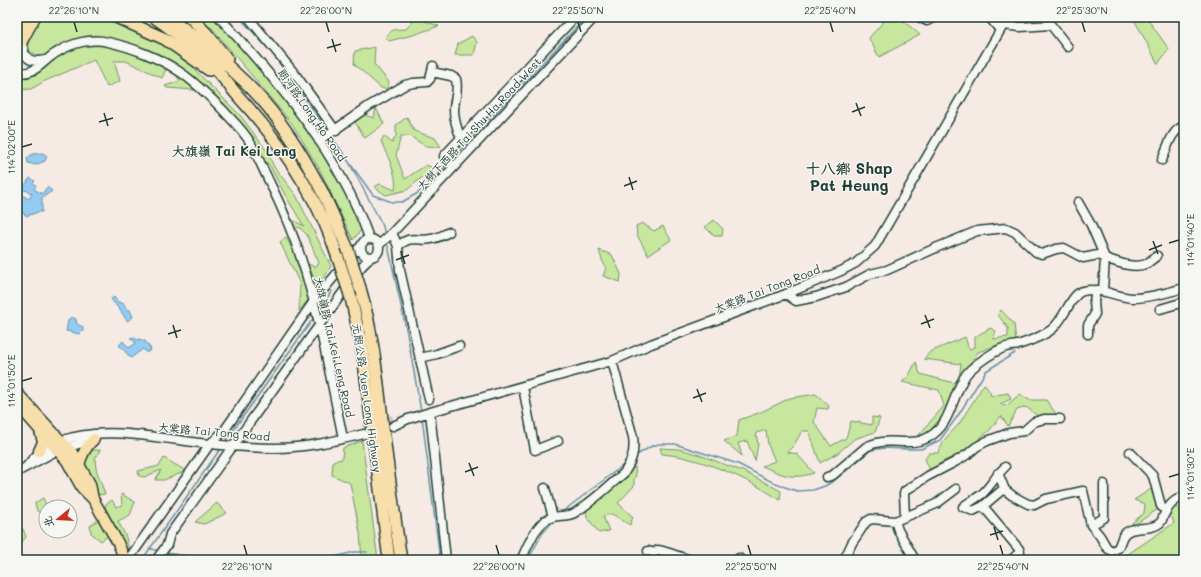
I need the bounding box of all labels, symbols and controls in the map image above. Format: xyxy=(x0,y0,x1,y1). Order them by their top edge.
text: 22°26'10"N xyxy=(49,3,99,17)
text: 22°26'00"N xyxy=(300,3,352,17)
text: 22°25'50"N xyxy=(552,3,604,17)
text: 22°25'40"N xyxy=(804,3,856,17)
text: 22°25'30"N xyxy=(1056,3,1108,17)
street label: 大樹下西路 Tai Shu Ha Road West xyxy=(413,54,544,193)
street label: 朗河路 Long Ho Road xyxy=(275,65,350,164)
text: 114°02'00"E xyxy=(4,120,18,174)
district label: 大旗嶺 Tai Kei Leng xyxy=(172,142,296,159)
district label: 十八鄉 Shap Pat Heung xyxy=(805,158,893,195)
text: 114°01'40"E xyxy=(1183,213,1197,266)
street label: 大棠路 Tai Tong Road xyxy=(712,261,822,316)
street label: 大旗嶺路 Tai Kei Leng Road xyxy=(311,275,358,419)
street label: 元朗公路 Yuen Long Highway xyxy=(350,322,385,474)
text: 114°01'50"E xyxy=(4,354,18,407)
street label: 大棠路 Tai Tong Road xyxy=(157,419,271,444)
text: 114°01'30"E xyxy=(1183,447,1197,500)
north arrow xyxy=(38,499,78,539)
text: 北 xyxy=(39,515,57,530)
text: 22°26'10"N xyxy=(222,559,272,573)
text: 22°26'00"N xyxy=(473,559,525,573)
text: 22°25'50"N xyxy=(725,559,777,573)
text: 22°25'40"N xyxy=(977,559,1029,573)

